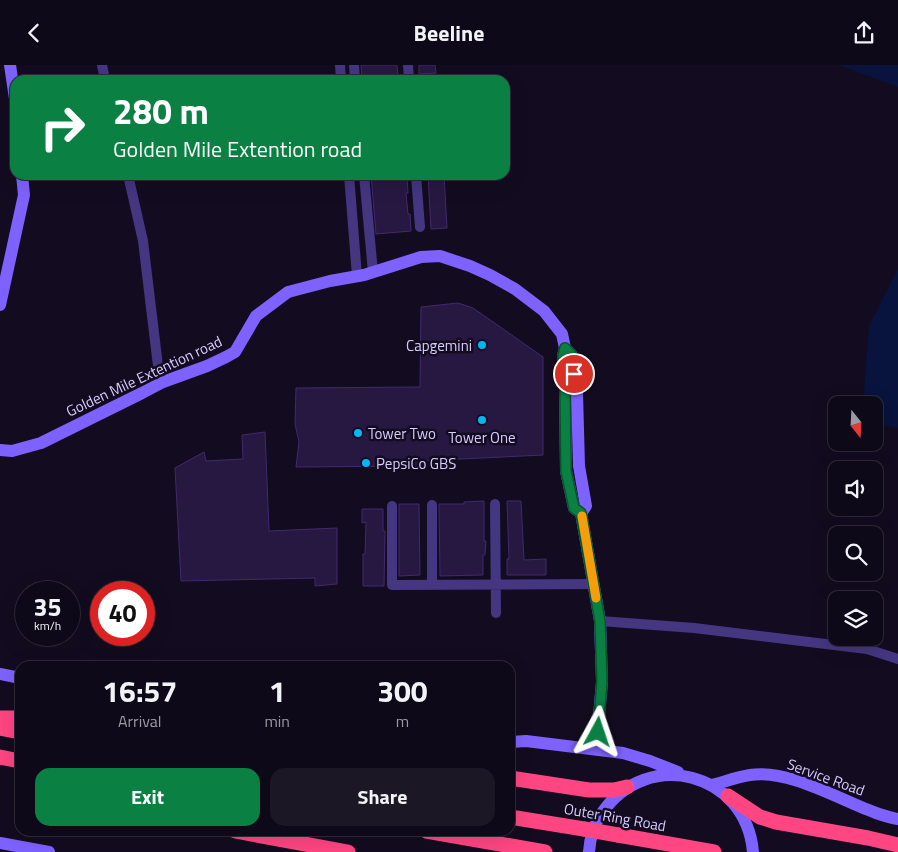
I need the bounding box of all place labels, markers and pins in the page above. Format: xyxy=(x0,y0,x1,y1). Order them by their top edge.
place label: Capgemini xyxy=(406,334,472,357)
marker: Capgemini xyxy=(476,339,488,351)
pin xyxy=(553,353,595,395)
marker: Tower One xyxy=(476,414,488,426)
place label: Tower Two xyxy=(368,422,436,445)
place label: Tower One xyxy=(448,426,516,449)
marker: Tower Two xyxy=(352,427,364,439)
place label: PepsiCo GBS xyxy=(376,452,456,475)
marker: PepsiCo GBS xyxy=(360,457,372,469)

